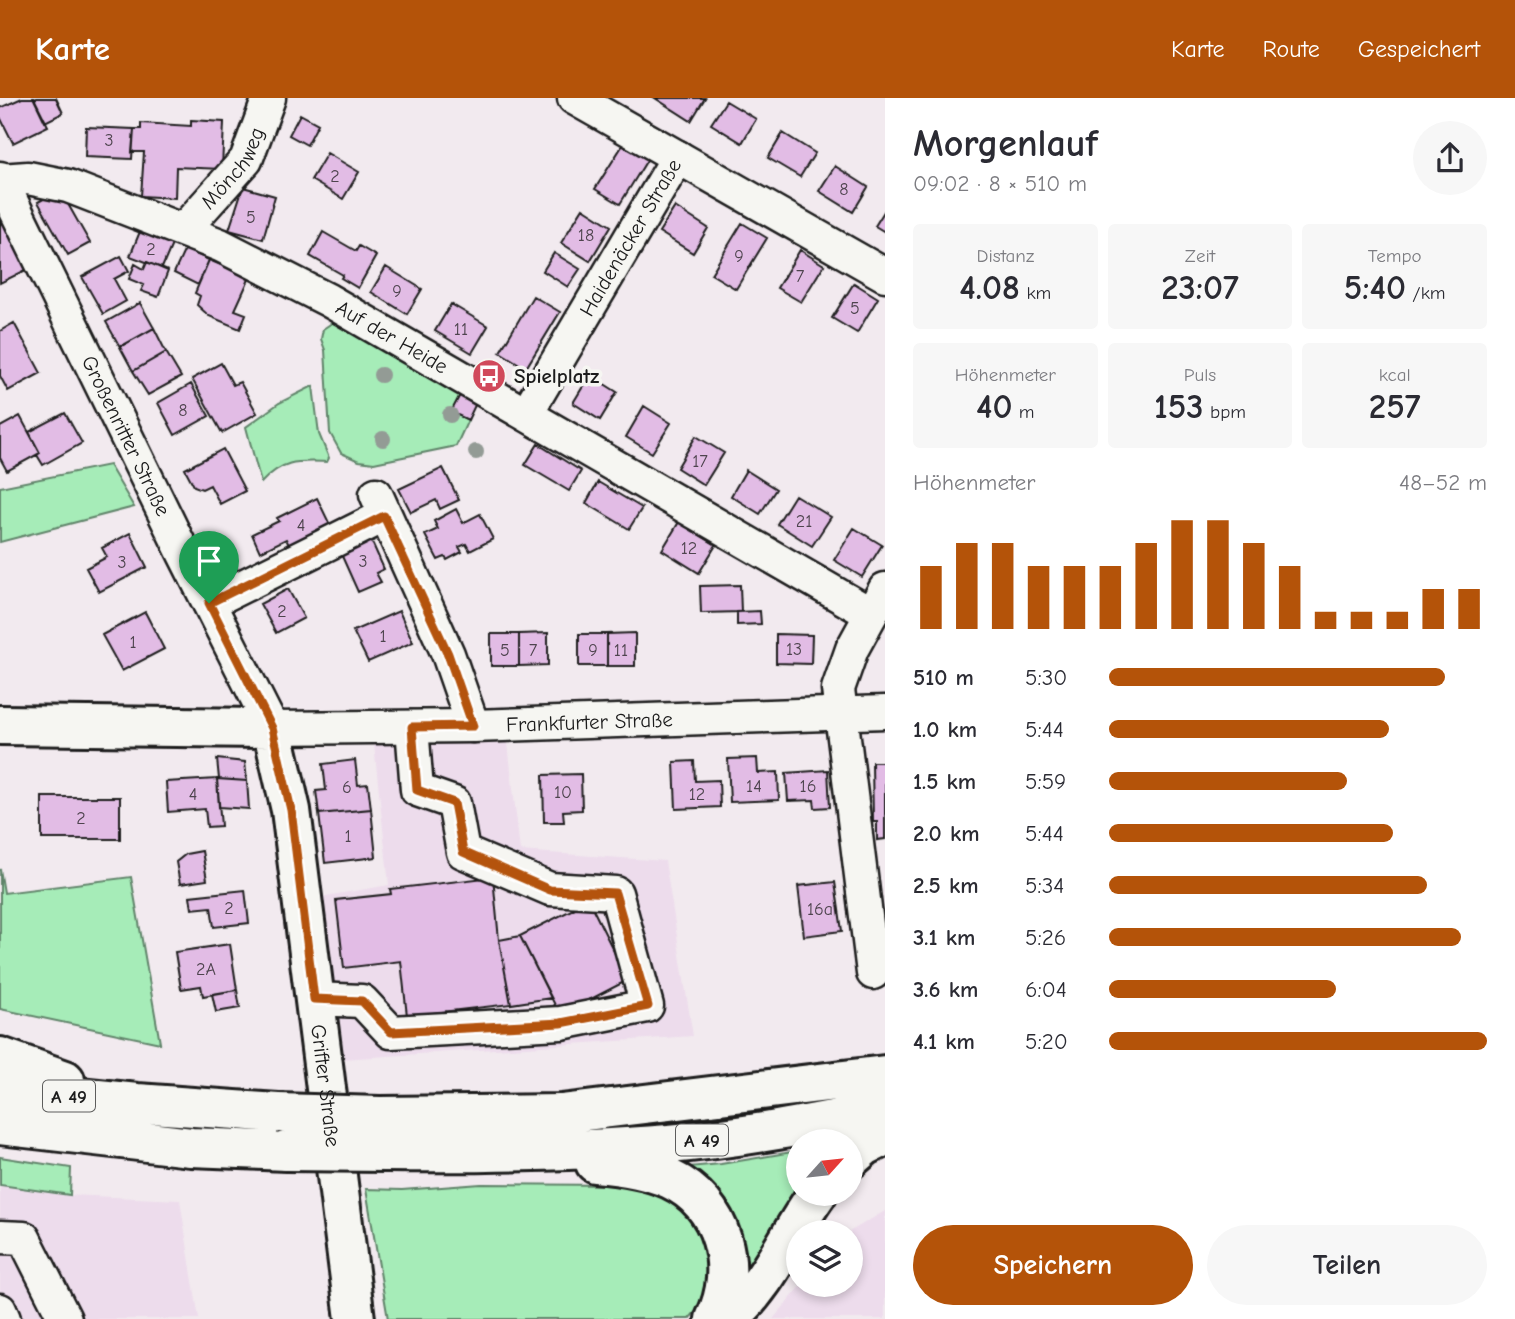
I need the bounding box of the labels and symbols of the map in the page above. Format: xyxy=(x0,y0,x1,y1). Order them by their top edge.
street label: Mönchweg xyxy=(196,124,269,214)
house number: 3 xyxy=(104,130,114,151)
street label: Haidenäcker Straße xyxy=(575,155,686,321)
house number: 2 xyxy=(330,166,340,187)
house number: 8 xyxy=(839,179,849,200)
house number: 5 xyxy=(246,207,256,228)
house number: 18 xyxy=(578,225,594,246)
house number: 2 xyxy=(146,239,156,260)
house number: 9 xyxy=(734,246,744,267)
house number: 7 xyxy=(796,266,805,287)
house number: 9 xyxy=(392,281,402,302)
street label: Auf der Heide xyxy=(332,295,452,379)
house number: 5 xyxy=(850,298,860,319)
house number: 11 xyxy=(454,319,468,340)
street label: Großenritter Straße xyxy=(77,352,176,520)
bus stop icon: Spielplatz xyxy=(470,357,508,395)
place label: Spielplatz xyxy=(514,364,599,388)
house number: 8 xyxy=(178,400,188,421)
house number: 17 xyxy=(692,451,708,472)
house number: 21 xyxy=(796,511,812,532)
house number: 4 xyxy=(297,515,305,536)
pin xyxy=(179,531,239,603)
house number: 12 xyxy=(681,538,697,559)
house number: 3 xyxy=(358,551,368,572)
house number: 3 xyxy=(117,552,127,573)
house number: 2 xyxy=(277,601,287,622)
house number: 1 xyxy=(379,626,387,647)
house number: 1 xyxy=(129,632,137,653)
house number: 13 xyxy=(786,639,802,660)
house number: 5 xyxy=(500,640,510,661)
house number: 7 xyxy=(529,640,538,661)
house number: 9 xyxy=(588,640,598,661)
house number: 11 xyxy=(614,640,628,661)
street label: Frankfurter Straße xyxy=(506,707,673,737)
house number: 14 xyxy=(746,776,762,797)
house number: 16 xyxy=(800,776,816,797)
house number: 6 xyxy=(342,777,352,798)
house number: 10 xyxy=(554,782,572,803)
house number: 4 xyxy=(189,784,197,805)
house number: 12 xyxy=(689,784,705,805)
house number: 2 xyxy=(76,808,86,829)
house number: 1 xyxy=(344,826,352,847)
house number: 2 xyxy=(224,898,234,919)
house number: 16a xyxy=(807,899,833,920)
house number: 2A xyxy=(196,959,216,980)
street label: Grifter Straße xyxy=(306,1023,345,1148)
road number: A 49 xyxy=(43,1080,95,1112)
road number: A 49 xyxy=(676,1124,728,1156)
north arrow xyxy=(786,1129,863,1206)

